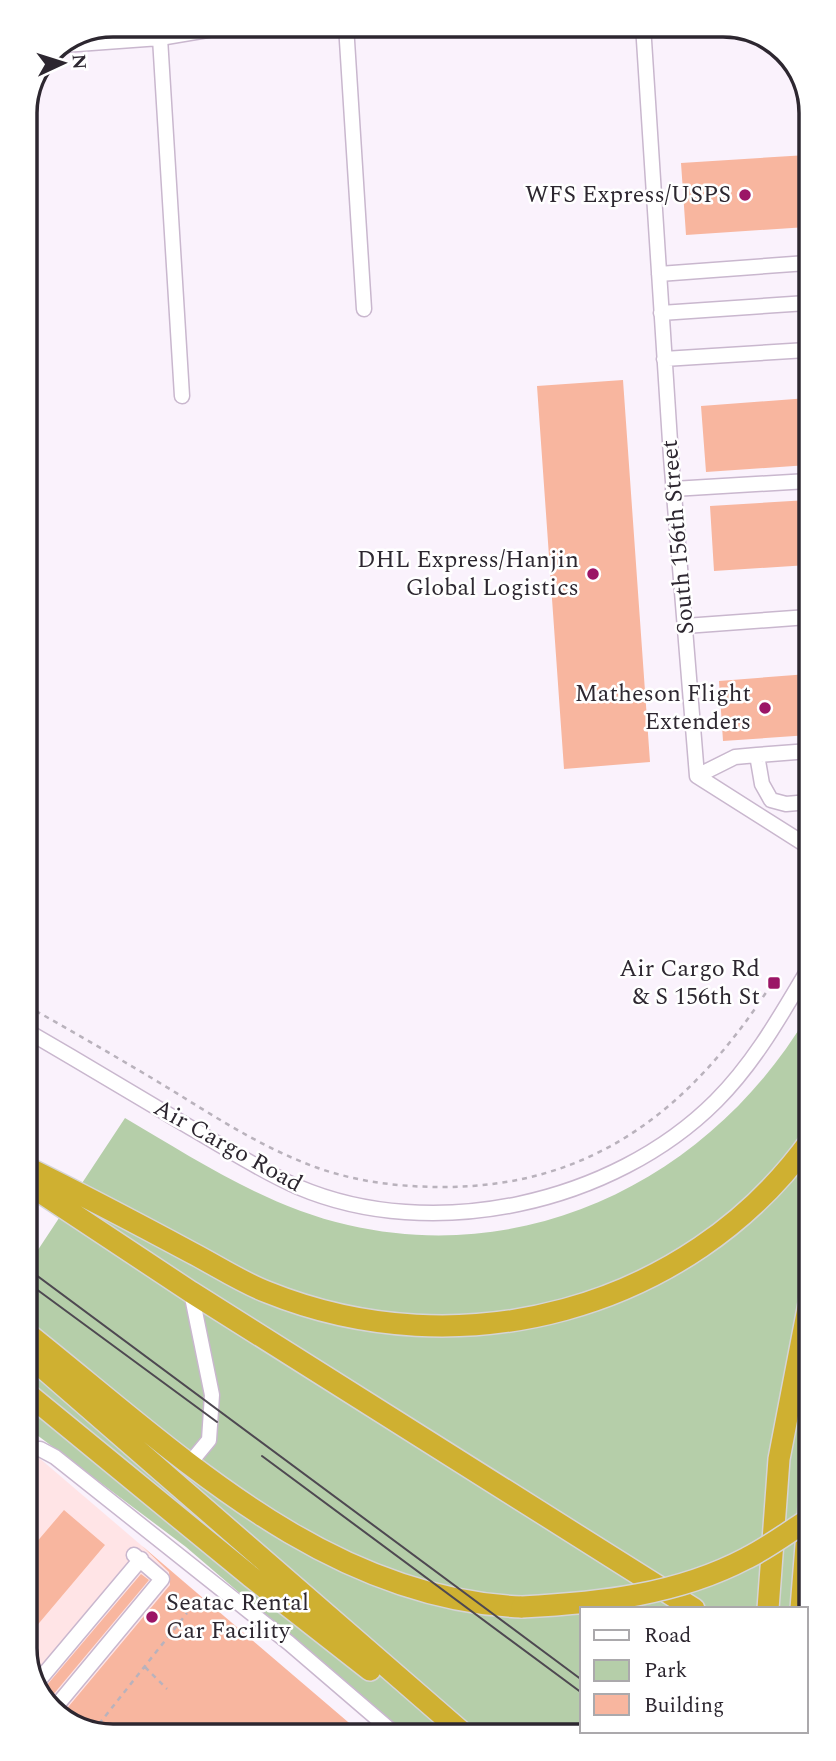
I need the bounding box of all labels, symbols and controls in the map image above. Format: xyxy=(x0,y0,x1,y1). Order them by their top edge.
north arrow xyxy=(28,28,98,98)
text: N xyxy=(63,53,93,71)
place label: WFS Express/USPS xyxy=(525,177,731,213)
marker: WFS Express/USPS xyxy=(737,187,753,203)
street label: South 156th Street xyxy=(652,438,704,636)
place label: DHL Express/Hanjin Global Logistics xyxy=(357,542,579,606)
marker: DHL Express/Hanjin Global Logistics xyxy=(585,566,601,582)
place label: Matheson Flight Extenders xyxy=(575,676,751,740)
marker: Matheson Flight Extenders xyxy=(757,700,773,716)
place label: Air Cargo Rd & S 156th St xyxy=(619,951,760,1015)
marker: Air Cargo Rd & S 156th St xyxy=(766,975,782,991)
street label: Air Cargo Road xyxy=(147,1090,309,1202)
place label: Seatac Rental Car Facility xyxy=(166,1585,309,1649)
legend xyxy=(580,1607,808,1733)
marker: Seatac Rental Car Facility xyxy=(144,1609,160,1625)
text: Road xyxy=(644,1620,691,1652)
text: Park xyxy=(644,1655,688,1687)
text: Building xyxy=(644,1690,724,1722)

